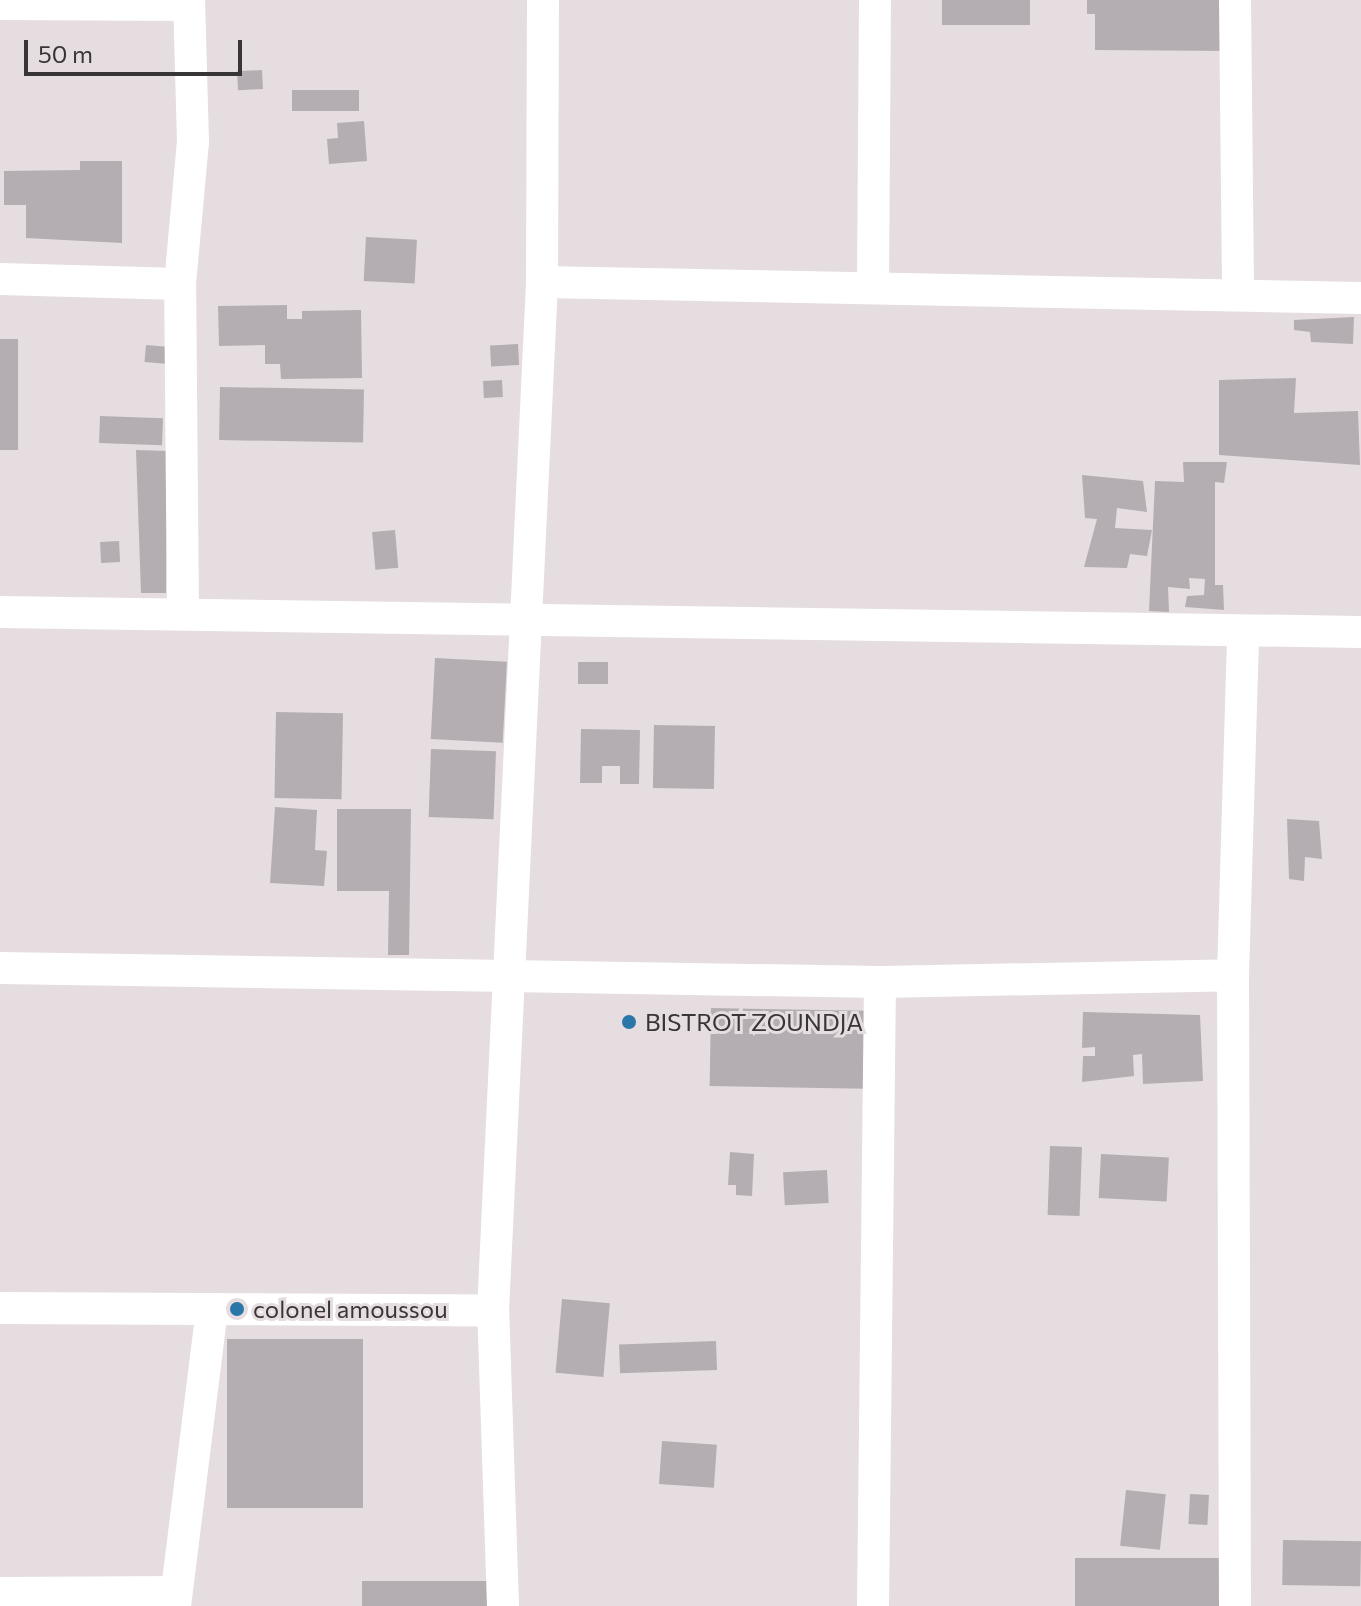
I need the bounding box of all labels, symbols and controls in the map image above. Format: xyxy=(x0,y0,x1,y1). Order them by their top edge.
scale bar xyxy=(28,24,246,74)
text: 50 m xyxy=(38,39,93,68)
place label: BISTROT ZOUNDJA xyxy=(645,1008,863,1036)
marker: BISTROT ZOUNDJA xyxy=(620,1013,638,1031)
place label: colonel amoussou xyxy=(253,1295,448,1323)
marker: colonel amoussou xyxy=(228,1300,246,1318)

